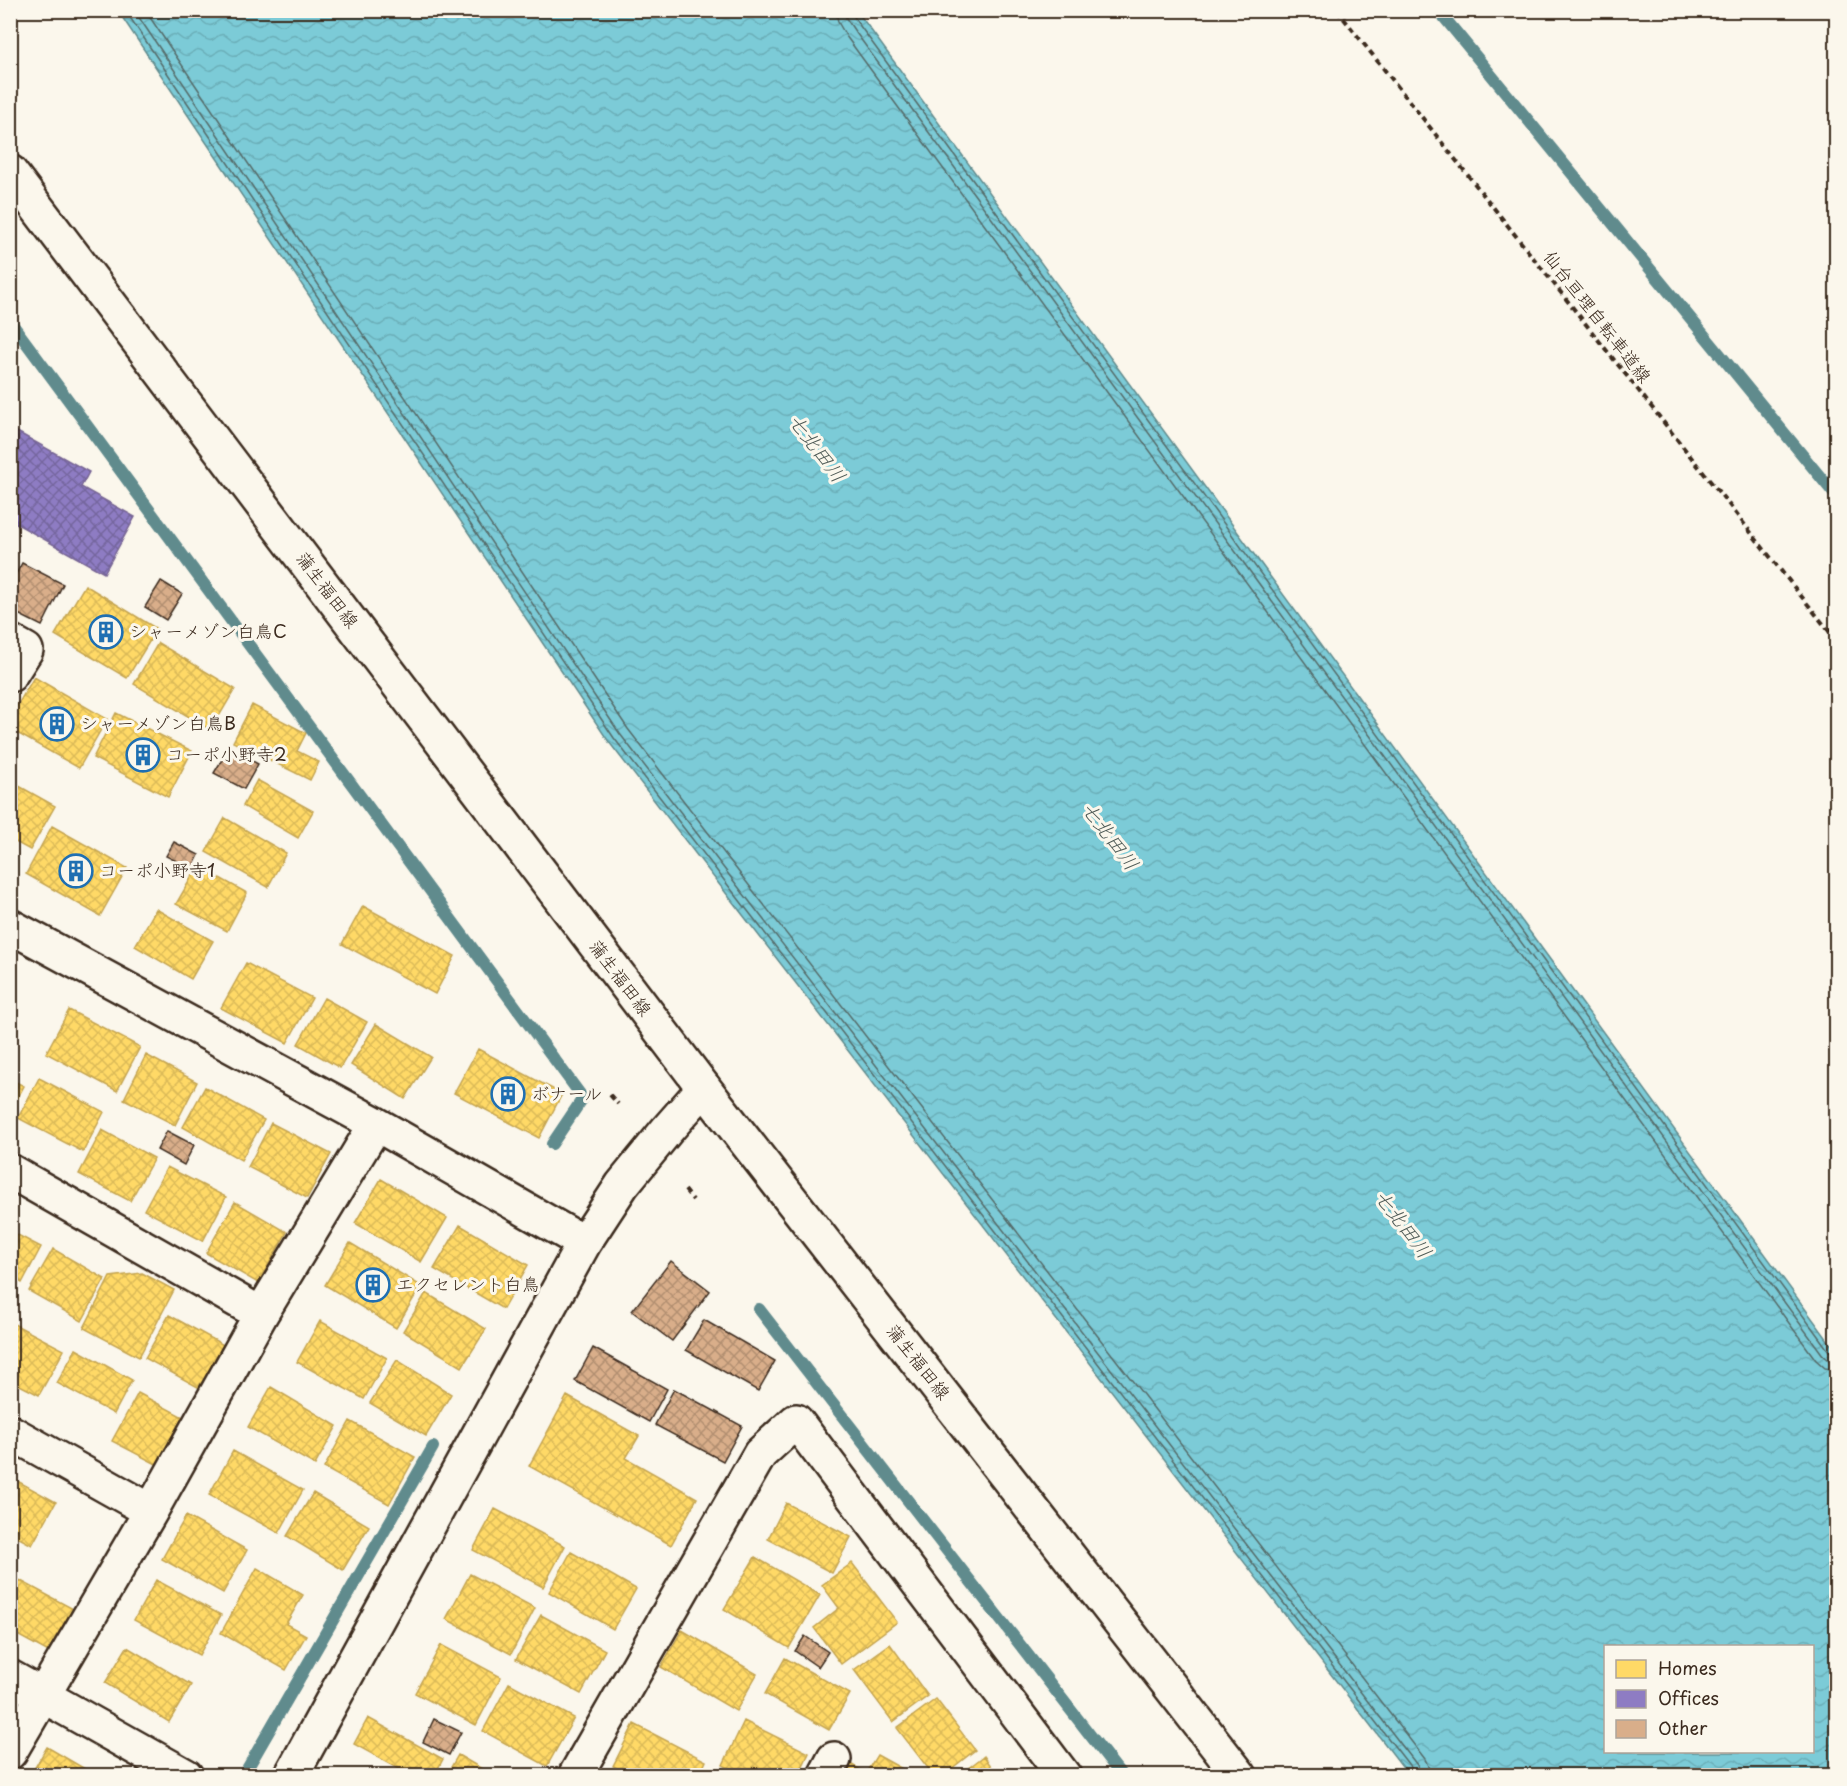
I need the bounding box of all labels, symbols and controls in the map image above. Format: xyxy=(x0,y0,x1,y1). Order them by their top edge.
street label: 仙台亘理自転車道線 xyxy=(1538,244,1659,388)
water label: 七北田川 xyxy=(782,406,854,488)
street label: 蒲生福田線 xyxy=(290,545,366,633)
building icon: シャーメゾン白鳥C xyxy=(88,614,124,650)
place label: シャーメゾン白鳥C xyxy=(129,617,287,644)
building icon: シャーメゾン白鳥B xyxy=(39,706,75,742)
place label: シャーメゾン白鳥B xyxy=(80,709,236,736)
building icon: コーポ小野寺2 xyxy=(125,737,161,773)
place label: コーポ小野寺2 xyxy=(166,740,287,767)
water label: 七北田川 xyxy=(1075,794,1147,876)
building icon: コーポ小野寺1 xyxy=(58,853,94,889)
place label: コーポ小野寺1 xyxy=(99,856,215,883)
street label: 蒲生福田線 xyxy=(583,933,659,1021)
building icon: ボナール xyxy=(490,1076,526,1112)
place label: ボナール xyxy=(531,1079,602,1106)
water label: 七北田川 xyxy=(1368,1182,1440,1264)
building icon: エクセレント白鳥 xyxy=(355,1267,391,1303)
place label: エクセレント白鳥 xyxy=(396,1270,540,1297)
street label: 蒲生福田線 xyxy=(881,1317,958,1405)
legend xyxy=(1604,1645,1814,1753)
text: Homes xyxy=(1658,1654,1716,1681)
text: Offices xyxy=(1658,1684,1719,1711)
text: Other xyxy=(1658,1714,1708,1741)

